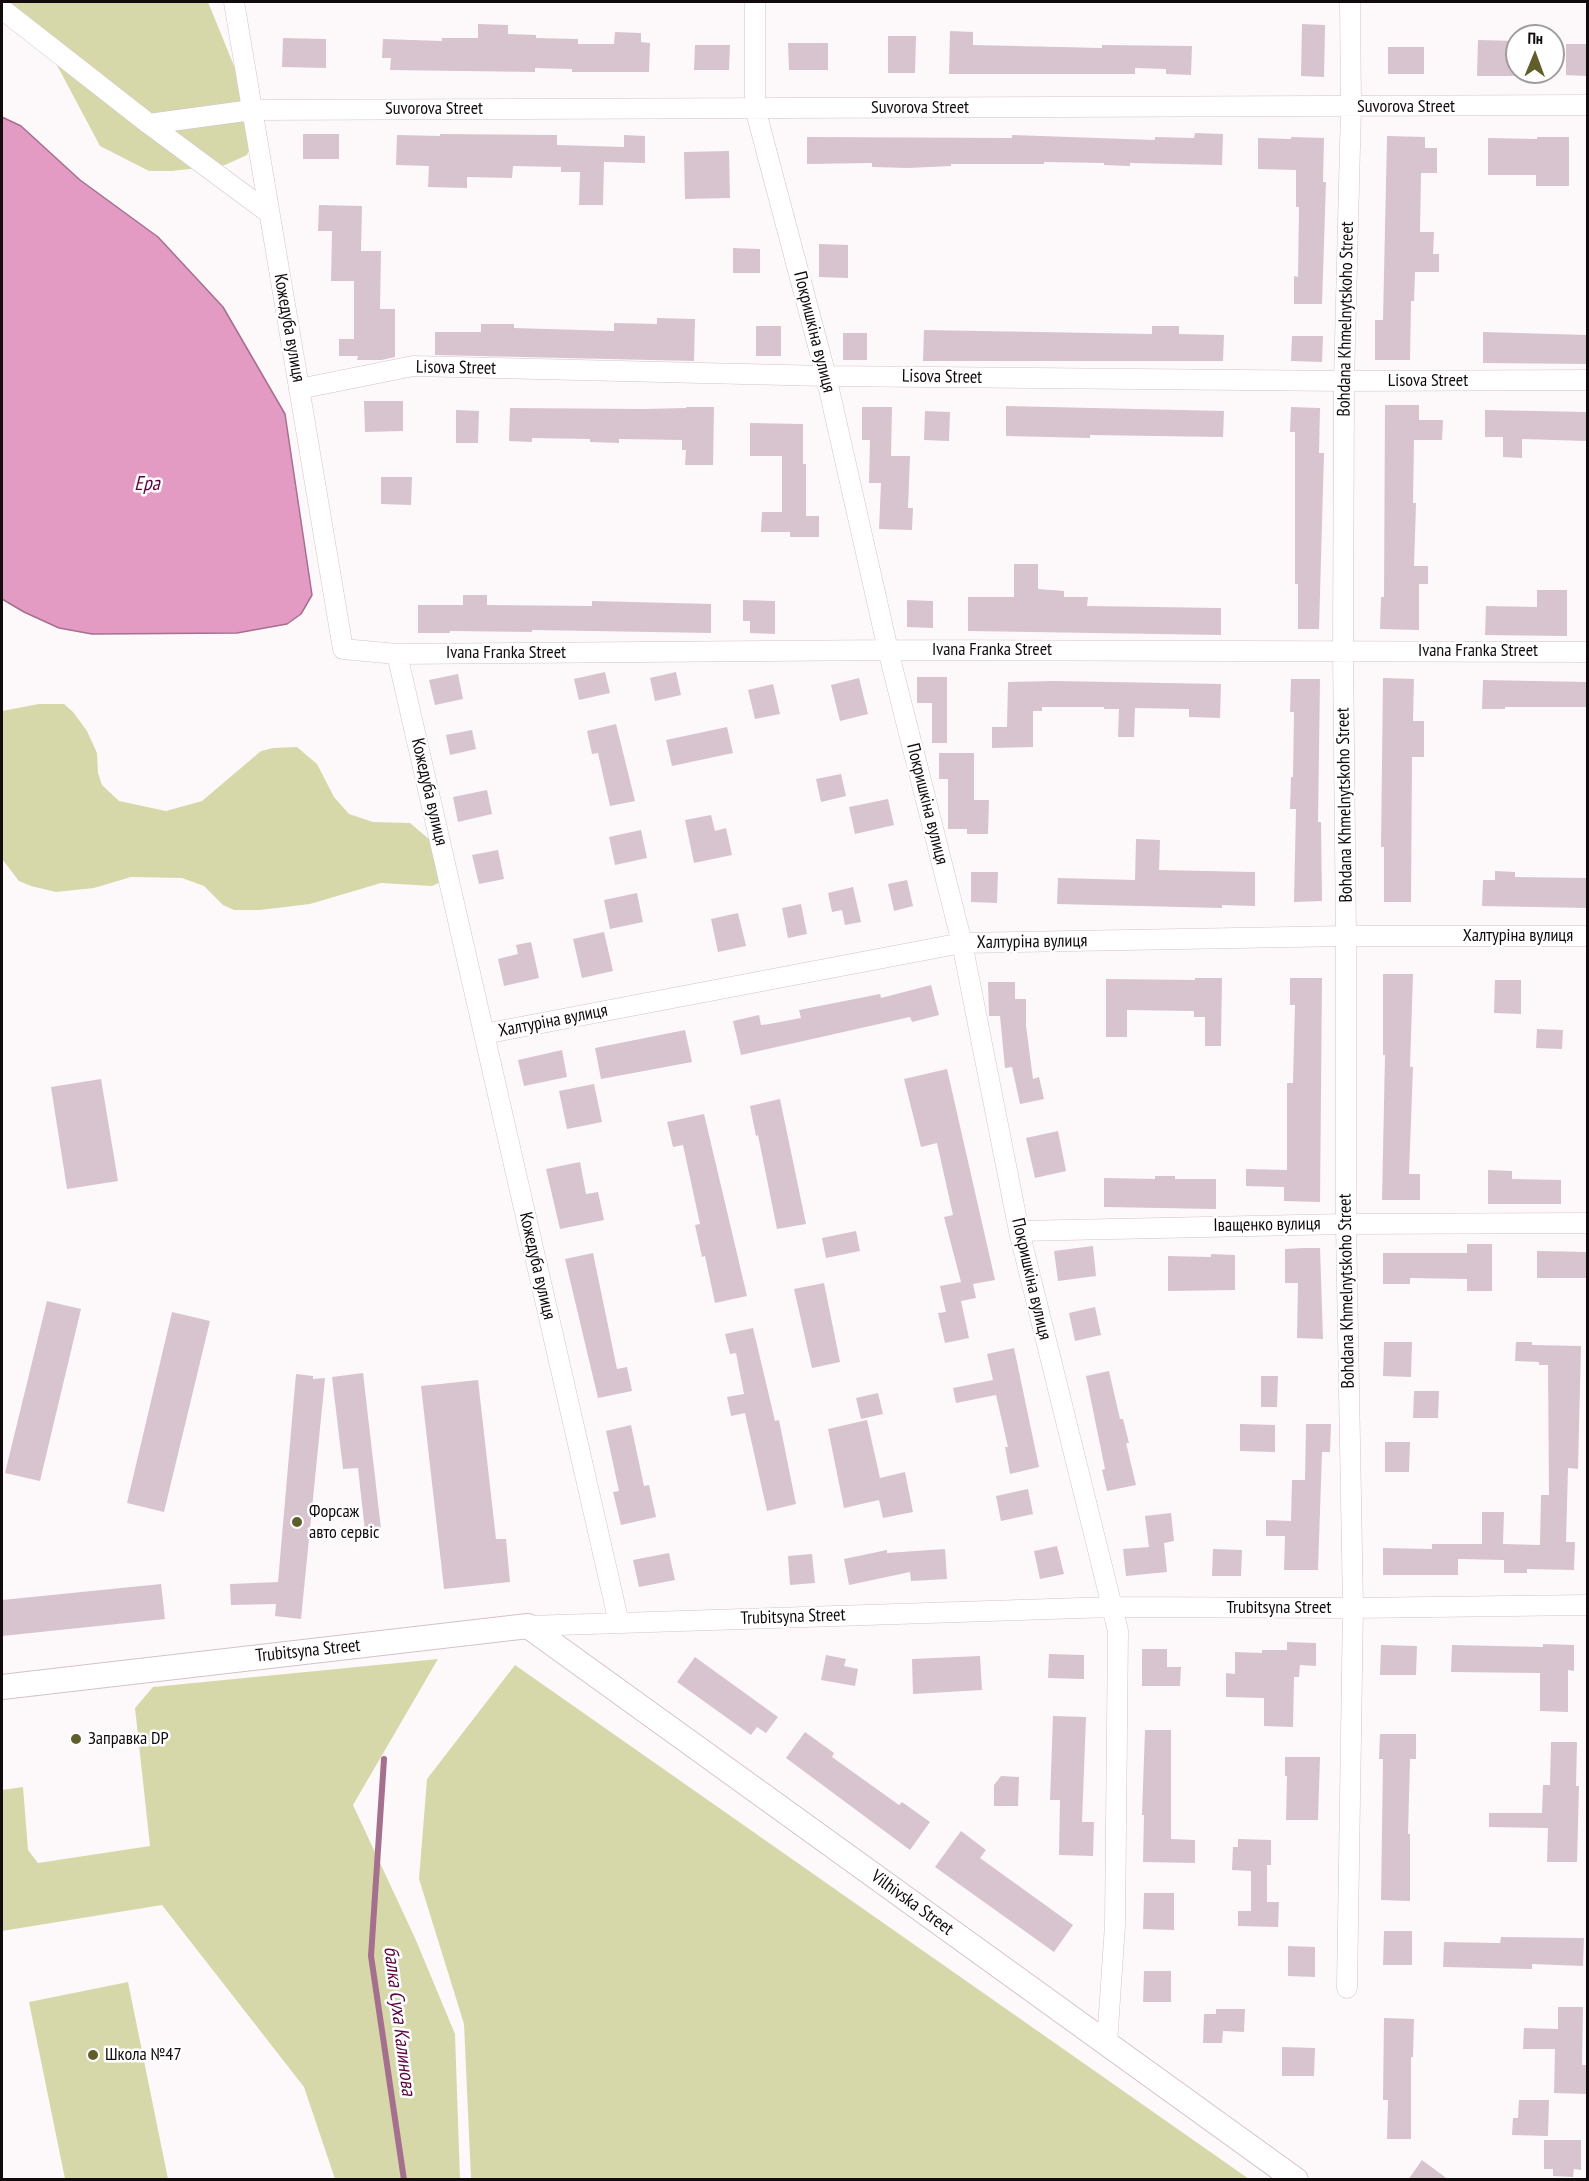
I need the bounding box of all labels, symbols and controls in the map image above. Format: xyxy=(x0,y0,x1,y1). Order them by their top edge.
north arrow xyxy=(1505,24,1565,84)
text: Пн xyxy=(1527,28,1543,48)
street label: Suvorova Street xyxy=(1357,96,1455,118)
street label: Suvorova Street xyxy=(871,97,969,119)
street label: Suvorova Street xyxy=(385,98,483,120)
street label: Bohdana Khmelnytskoho Street xyxy=(1333,221,1359,417)
street label: Покришкіна вулиця xyxy=(788,269,840,395)
street label: Кожедуба вулиця xyxy=(269,272,309,384)
street label: Lisova Street xyxy=(416,357,496,379)
street label: Lisova Street xyxy=(902,366,982,388)
street label: Lisova Street xyxy=(1388,370,1468,392)
water label: Ера xyxy=(134,472,160,496)
street label: Ivana Franka Street xyxy=(932,639,1052,661)
street label: Ivana Franka Street xyxy=(1418,640,1538,662)
street label: Ivana Franka Street xyxy=(446,642,566,664)
street label: Bohdana Khmelnytskoho Street xyxy=(1332,707,1358,903)
street label: Кожедуба вулиця xyxy=(406,736,452,848)
street label: Покришкіна вулиця xyxy=(901,741,953,867)
street label: Халтуріна вулиця xyxy=(1463,925,1573,947)
street label: Халтуріна вулиця xyxy=(977,930,1087,954)
street label: Халтуріна вулиця xyxy=(497,1000,609,1042)
street label: Bohdana Khmelnytskoho Street xyxy=(1334,1193,1360,1389)
street label: Кожедуба вулиця xyxy=(514,1210,560,1322)
street label: Іващенко вулиця xyxy=(1213,1213,1321,1237)
street label: Покришкіна вулиця xyxy=(1006,1216,1056,1342)
place label: Форсаж авто сервіс xyxy=(309,1501,380,1544)
marker: Форсаж авто сервіс xyxy=(290,1515,304,1529)
street label: Trubitsyna Street xyxy=(1227,1597,1331,1619)
street label: Trubitsyna Street xyxy=(740,1604,846,1630)
street label: Trubitsyna Street xyxy=(255,1635,361,1667)
place label: Заправка DP xyxy=(88,1728,169,1750)
marker: Заправка DP xyxy=(69,1732,83,1746)
street label: Vilhivska Street xyxy=(867,1866,957,1940)
water label: балка Суха Калинова xyxy=(378,1945,420,2097)
place label: Школа №47 xyxy=(105,2044,182,2066)
marker: Школа №47 xyxy=(86,2048,100,2062)

